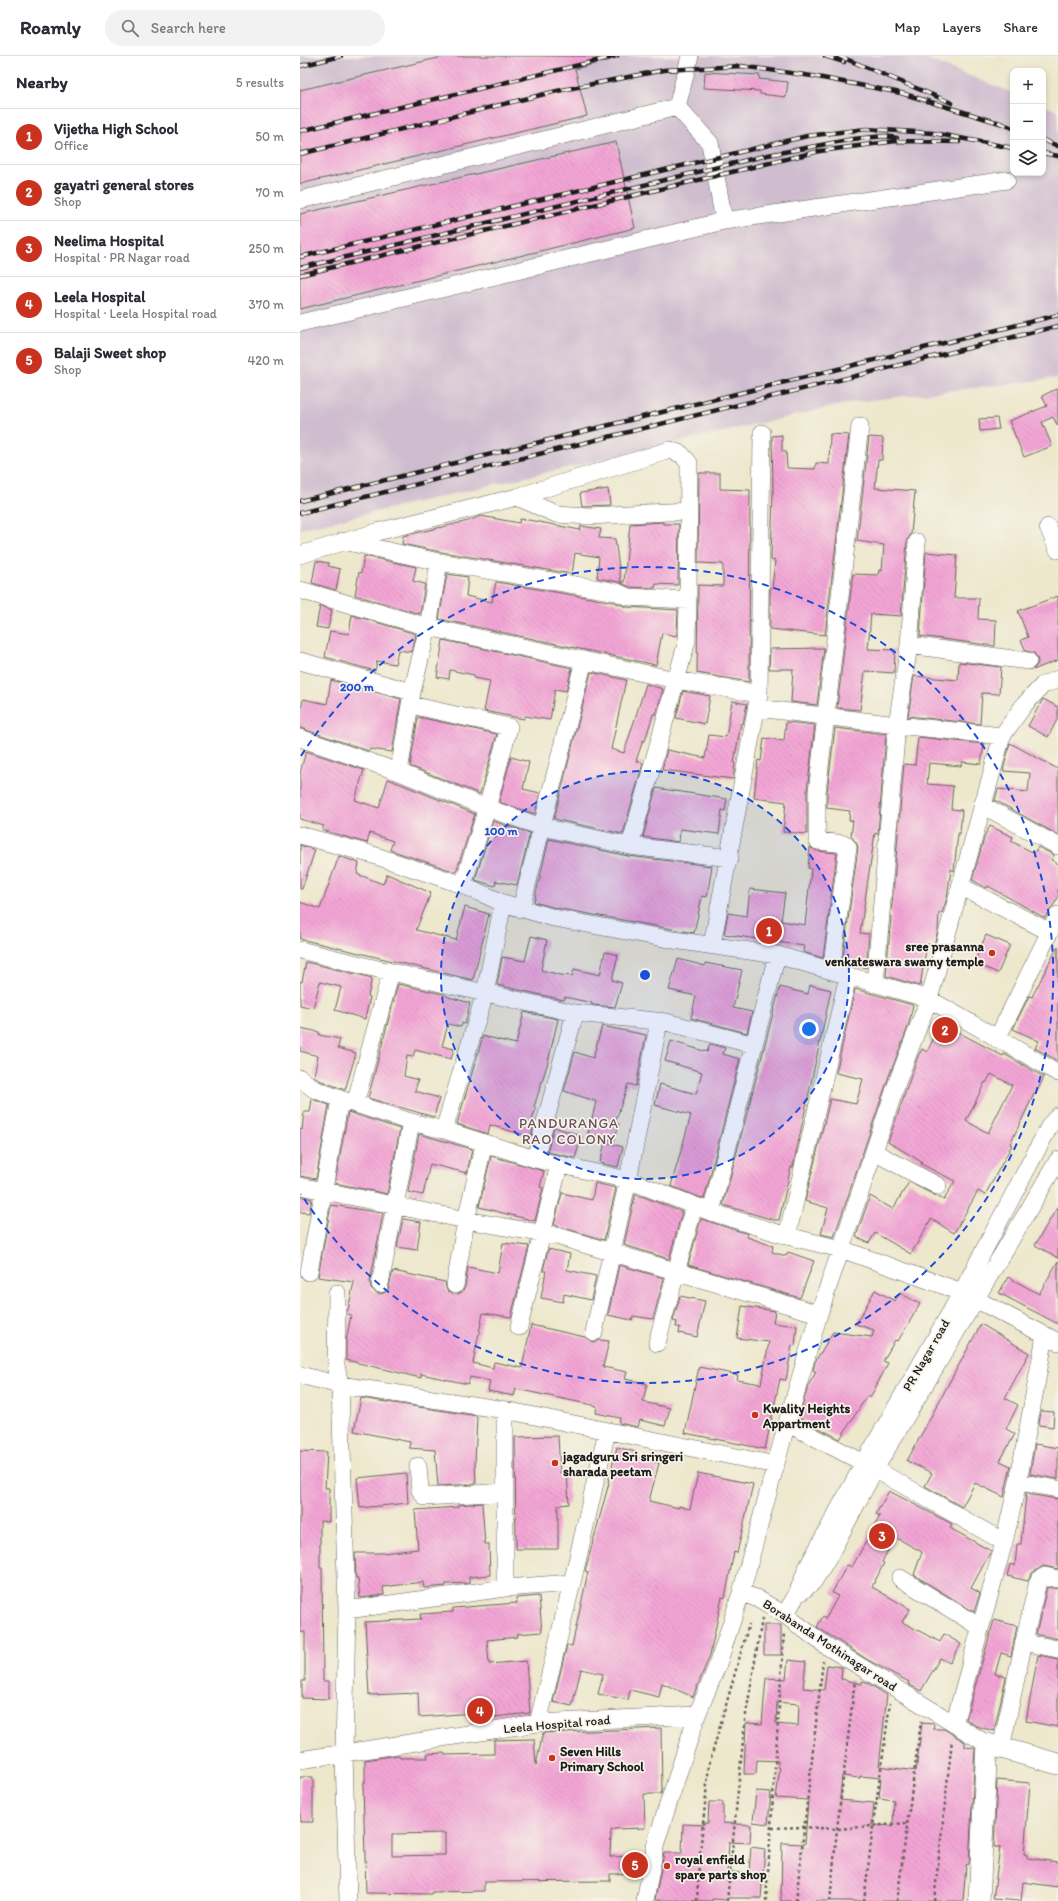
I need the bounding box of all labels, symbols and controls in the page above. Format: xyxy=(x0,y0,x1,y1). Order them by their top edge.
search box xyxy=(105,10,385,46)
text: Roamly xyxy=(20,16,81,39)
icon: search xyxy=(119,17,141,39)
text: Search here xyxy=(151,19,226,37)
text: Map xyxy=(895,19,920,36)
text: Layers xyxy=(942,19,981,36)
text: Share xyxy=(1003,19,1038,36)
map controls xyxy=(1010,68,1046,176)
button: + xyxy=(1010,68,1046,104)
text: Nearby xyxy=(16,72,68,92)
text: 5 results xyxy=(236,75,284,90)
button: − xyxy=(1010,104,1046,140)
text: Vijetha High School xyxy=(54,120,178,138)
text: 1 xyxy=(26,129,32,144)
text: 50 m xyxy=(255,129,284,144)
text: Office xyxy=(54,138,89,153)
button: layers xyxy=(1010,140,1046,176)
text: gayatri general stores xyxy=(54,176,194,194)
text: 2 xyxy=(26,185,32,200)
text: 70 m xyxy=(256,185,284,200)
text: Shop xyxy=(54,194,81,209)
text: Neelima Hospital xyxy=(54,232,164,250)
text: 3 xyxy=(25,241,33,256)
text: 250 m xyxy=(248,241,284,256)
text: Hospital · PR Nagar road xyxy=(54,250,190,265)
text: Leela Hospital xyxy=(54,288,145,306)
text: 4 xyxy=(25,297,33,312)
text: 370 m xyxy=(249,297,284,312)
text: Hospital · Leela Hospital road xyxy=(54,306,217,321)
text: Balaji Sweet shop xyxy=(54,344,166,362)
text: 5 xyxy=(26,353,32,368)
text: 420 m xyxy=(247,353,284,368)
text: Shop xyxy=(54,362,81,377)
text: 200 m xyxy=(340,680,375,694)
text: 100 m xyxy=(484,824,518,838)
pin: 1 xyxy=(756,916,782,946)
place label: sree prasanna venkateswara swamy temple xyxy=(825,939,985,970)
marker: sree prasanna venkateswara swamy temple xyxy=(987,948,997,958)
centre of rings xyxy=(638,968,652,982)
pin: 2 xyxy=(932,1015,958,1045)
your location xyxy=(799,1019,819,1039)
district label: PANDURANGA RAO COLONY xyxy=(519,1115,619,1148)
street label: PR Nagar road xyxy=(899,1316,953,1394)
place label: Kwality Heights Appartment xyxy=(762,1401,851,1432)
marker: Kwality Heights Appartment xyxy=(750,1410,760,1420)
place label: jagadguru Sri sringeri sharada peetam xyxy=(562,1449,683,1480)
marker: jagadguru Sri sringeri sharada peetam xyxy=(550,1458,560,1468)
pin: 3 xyxy=(869,1521,895,1551)
street label: Borabanda Mothinagar road xyxy=(760,1596,900,1694)
pin: 4 xyxy=(467,1696,493,1726)
street label: Leela Hospital road xyxy=(503,1712,611,1736)
place label: Seven Hills Primary School xyxy=(560,1744,644,1775)
marker: Seven Hills Primary School xyxy=(547,1753,557,1763)
pin: 5 xyxy=(622,1850,648,1880)
place label: royal enfield spare parts shop xyxy=(675,1852,767,1883)
marker: royal enfield spare parts shop xyxy=(662,1861,672,1871)

